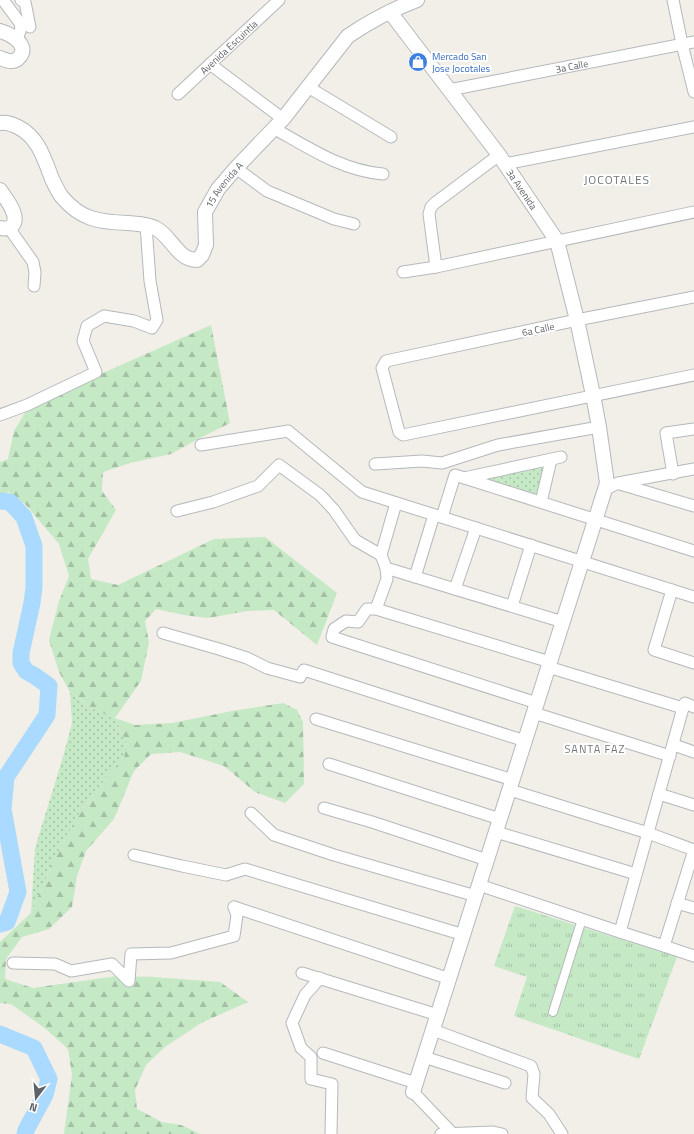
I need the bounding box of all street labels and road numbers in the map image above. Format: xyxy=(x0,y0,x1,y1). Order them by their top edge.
street label: Avenida Escuintla xyxy=(197,17,261,78)
street label: 3a Calle xyxy=(554,56,589,77)
street label: 15 Avenida A xyxy=(202,158,247,211)
street label: 3a Avenida xyxy=(502,166,541,213)
street label: 6a Calle xyxy=(520,319,556,340)

